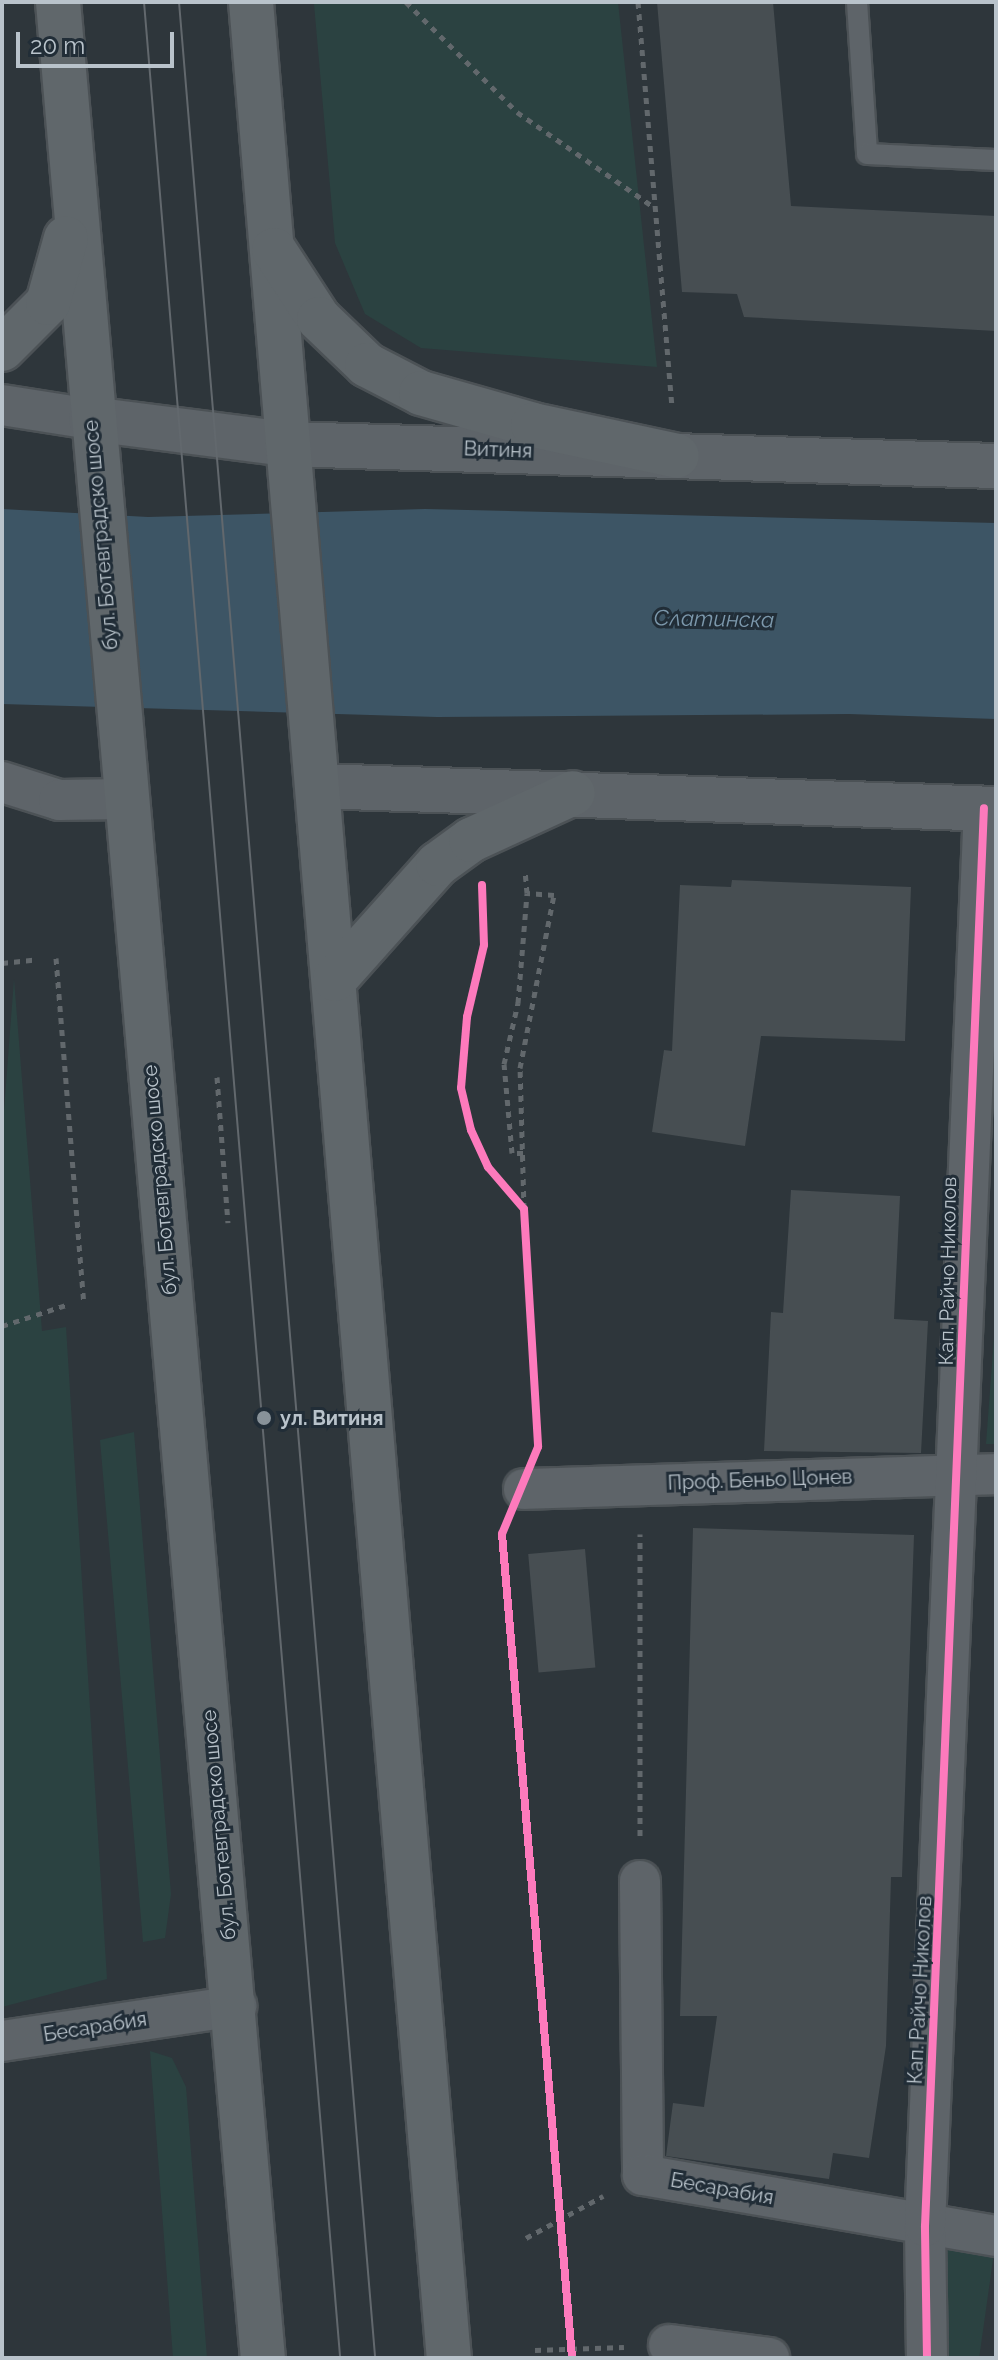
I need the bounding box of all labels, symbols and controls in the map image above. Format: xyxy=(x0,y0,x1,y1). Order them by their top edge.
scale bar xyxy=(20,16,178,66)
text: 20 m xyxy=(30,31,85,60)
street label: бул. Ботевградско шосе xyxy=(79,419,123,651)
street label: Витиня xyxy=(463,437,533,463)
water label: Слатинска xyxy=(654,605,774,633)
street label: бул. Ботевградско шосе xyxy=(138,1064,182,1296)
street label: Кап. Райчо Николов xyxy=(934,1176,962,1366)
place label: ул. Витиня xyxy=(280,1406,384,1430)
marker: ул. Витиня xyxy=(255,1409,273,1427)
street label: Проф. Беньо Цонев xyxy=(667,1465,853,1495)
street label: бул. Ботевградско шосе xyxy=(197,1709,241,1941)
street label: Кап. Райчо Николов xyxy=(903,1895,937,2085)
street label: Бесарабия xyxy=(42,2007,148,2047)
street label: Бесарабия xyxy=(669,2168,775,2210)

